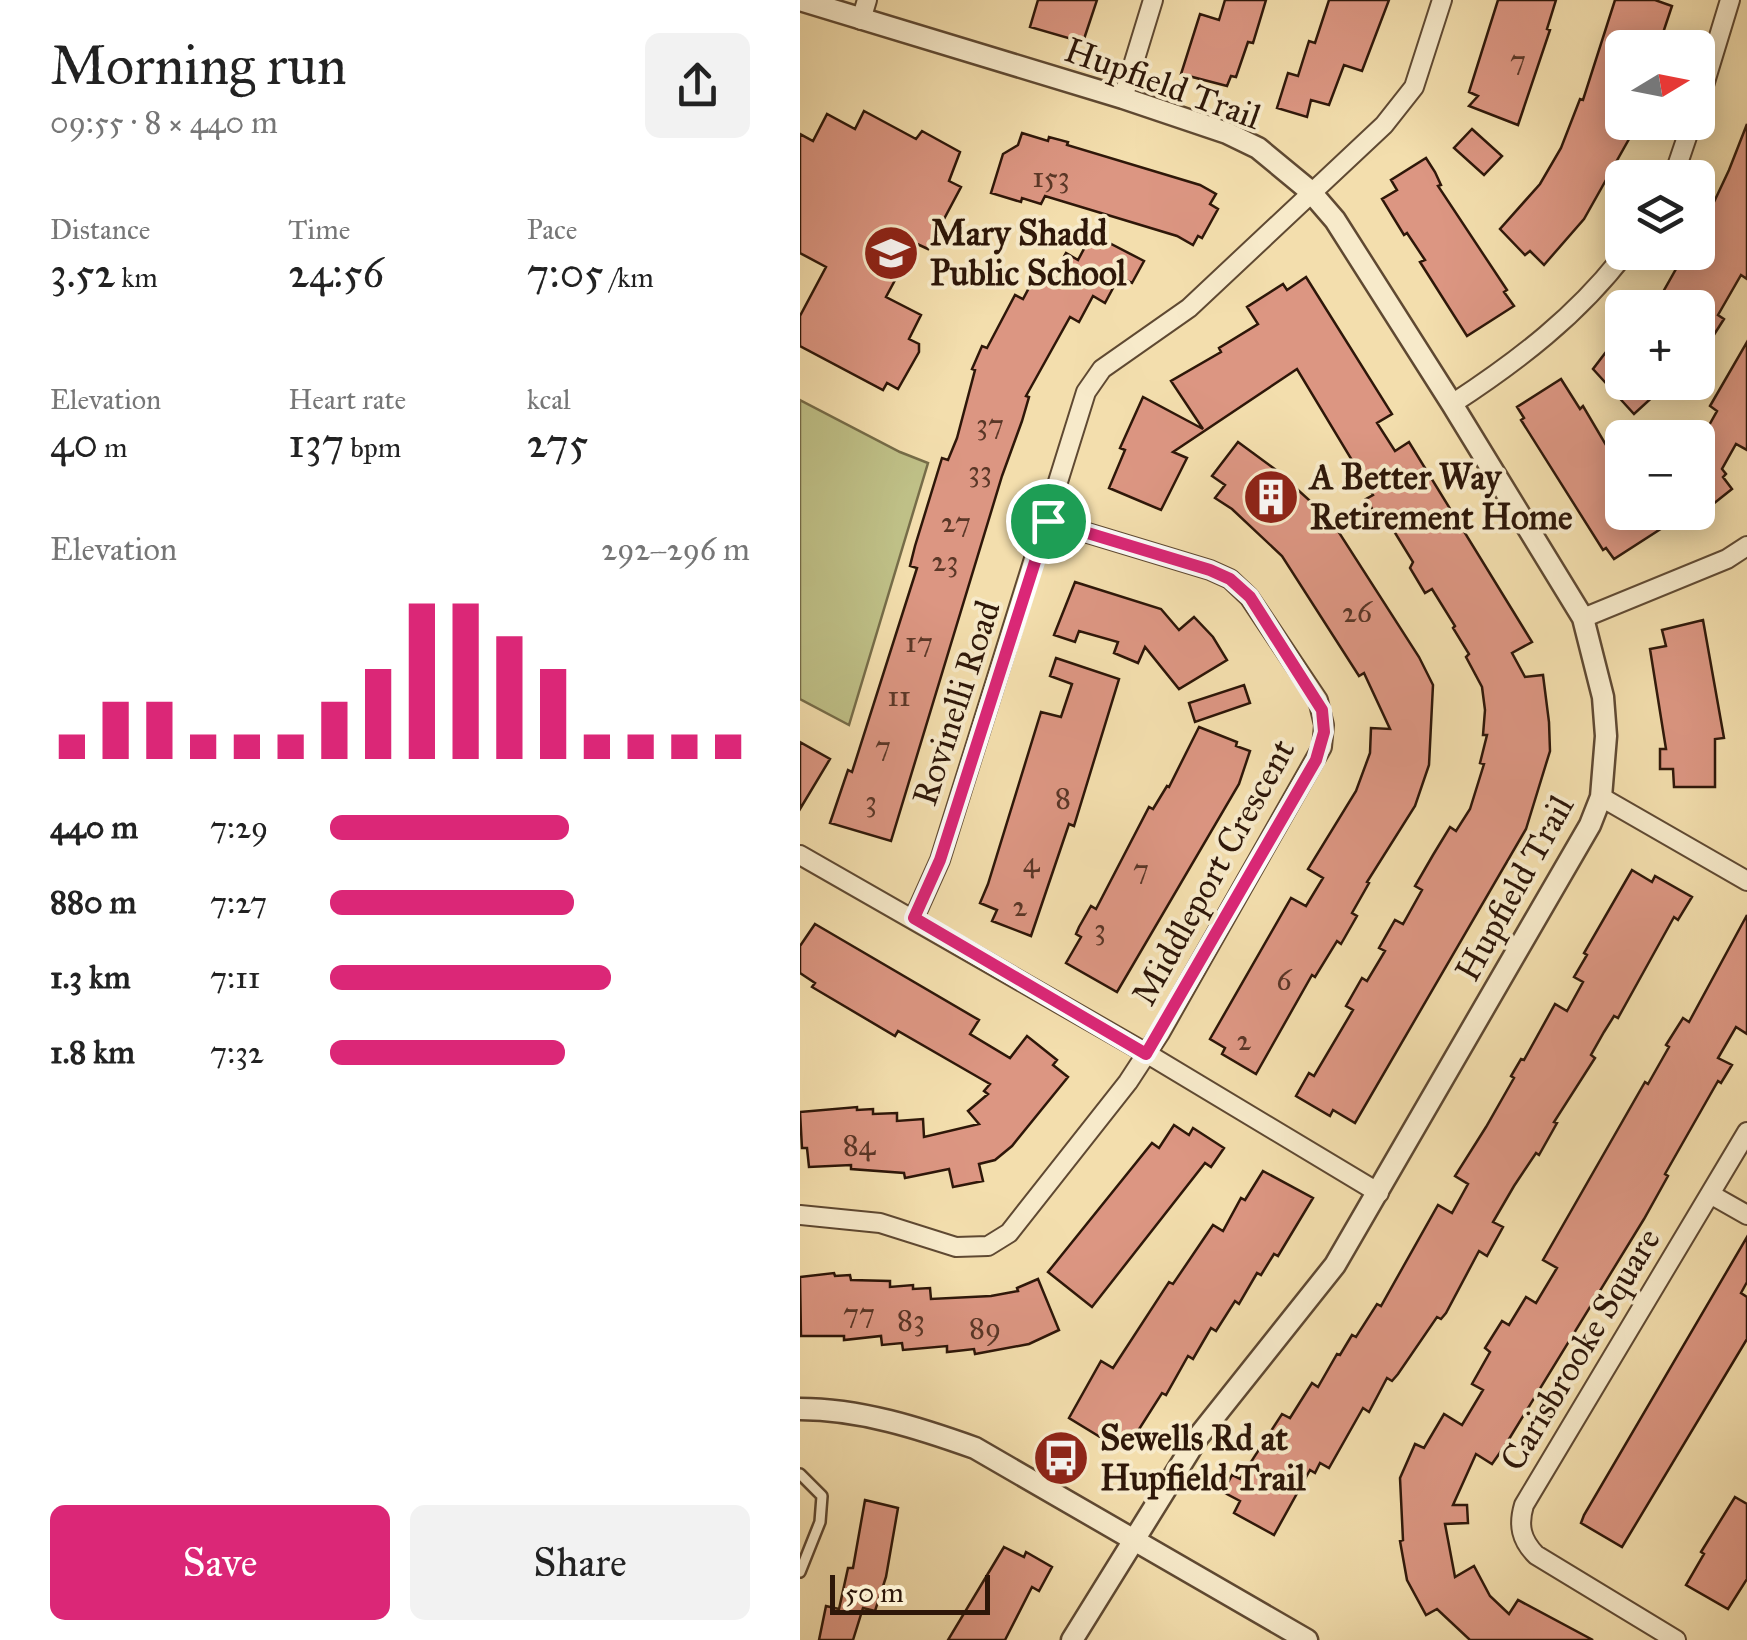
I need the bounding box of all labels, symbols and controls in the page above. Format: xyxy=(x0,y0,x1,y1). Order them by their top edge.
street label: Hupfield Trail xyxy=(1059,28,1267,139)
north arrow xyxy=(1605,30,1715,140)
map controls xyxy=(1605,30,1715,530)
text: Morning run xyxy=(50,32,347,99)
button: share xyxy=(645,33,750,138)
house number: 7 xyxy=(1510,42,1526,78)
text: 09:55 · 8 × 440 m xyxy=(50,103,278,142)
house number: 153 xyxy=(1032,159,1070,195)
button: layers xyxy=(1605,160,1715,270)
text: Distance xyxy=(50,212,150,247)
text: Time xyxy=(288,212,350,247)
text: Pace xyxy=(527,212,577,247)
place label: Mary Shadd Public School xyxy=(930,212,1127,295)
school or university icon: Mary Shadd Public School xyxy=(861,223,921,283)
text: 3.52 xyxy=(50,247,115,299)
text: 24:56 xyxy=(288,247,384,299)
text: 7:05 xyxy=(527,247,604,299)
text: km xyxy=(115,260,158,295)
text: /km xyxy=(604,260,654,295)
button: + xyxy=(1605,290,1715,400)
text: Elevation xyxy=(50,382,161,417)
text: Heart rate xyxy=(288,382,406,417)
text: kcal xyxy=(527,382,571,417)
house number: 37 xyxy=(976,406,1004,442)
text: 40 xyxy=(50,417,98,469)
text: 137 xyxy=(288,417,344,469)
text: 275 xyxy=(527,417,588,469)
button: − xyxy=(1605,420,1715,530)
text: m xyxy=(98,430,127,465)
text: bpm xyxy=(344,430,401,465)
house number: 33 xyxy=(968,453,992,489)
place label: A Better Way Retirement Home xyxy=(1308,456,1573,539)
building icon: A Better Way Retirement Home xyxy=(1241,467,1301,527)
pin xyxy=(1006,479,1091,564)
icon: arrive xyxy=(1021,494,1076,549)
house number: 27 xyxy=(941,504,971,540)
text: Elevation xyxy=(50,530,177,569)
text: 292–296 m xyxy=(601,530,750,569)
house number: 23 xyxy=(932,543,958,579)
house number: 26 xyxy=(1342,594,1374,630)
street label: Rovinelli Road xyxy=(903,595,1010,811)
house number: 17 xyxy=(905,624,933,660)
house number: 11 xyxy=(887,678,911,714)
house number: 7 xyxy=(875,728,891,764)
street label: Middleport Crescent xyxy=(1122,732,1304,1013)
house number: 8 xyxy=(1055,780,1071,816)
house number: 3 xyxy=(865,783,877,819)
street label: Hupfield Trail xyxy=(1446,787,1583,989)
text: 440 m xyxy=(50,808,138,847)
text: 7:29 xyxy=(210,808,268,847)
house number: 4 xyxy=(1023,844,1041,880)
house number: 7 xyxy=(1133,851,1149,887)
text: 880 m xyxy=(50,883,136,922)
text: 7:27 xyxy=(210,883,267,922)
house number: 2 xyxy=(1013,888,1028,924)
house number: 3 xyxy=(1094,911,1106,947)
text: 1.3 km xyxy=(50,958,131,997)
text: 7:11 xyxy=(210,958,260,997)
house number: 6 xyxy=(1276,962,1293,998)
house number: 2 xyxy=(1237,1022,1252,1058)
text: 1.8 km xyxy=(50,1033,135,1072)
text: 7:32 xyxy=(210,1033,264,1072)
house number: 84 xyxy=(843,1127,877,1163)
street label: Carisbrooke Square xyxy=(1491,1220,1670,1478)
house number: 77 xyxy=(843,1295,875,1331)
house number: 83 xyxy=(897,1302,925,1338)
house number: 89 xyxy=(969,1310,1001,1347)
place label: Sewells Rd at Hupfield Trail xyxy=(1100,1417,1306,1500)
bus stop icon: Sewells Rd at Hupfield Trail xyxy=(1031,1428,1091,1488)
button: Save xyxy=(50,1505,390,1620)
button: Share xyxy=(410,1505,750,1620)
scale bar xyxy=(830,1570,990,1614)
text: 50 m xyxy=(845,1575,904,1610)

